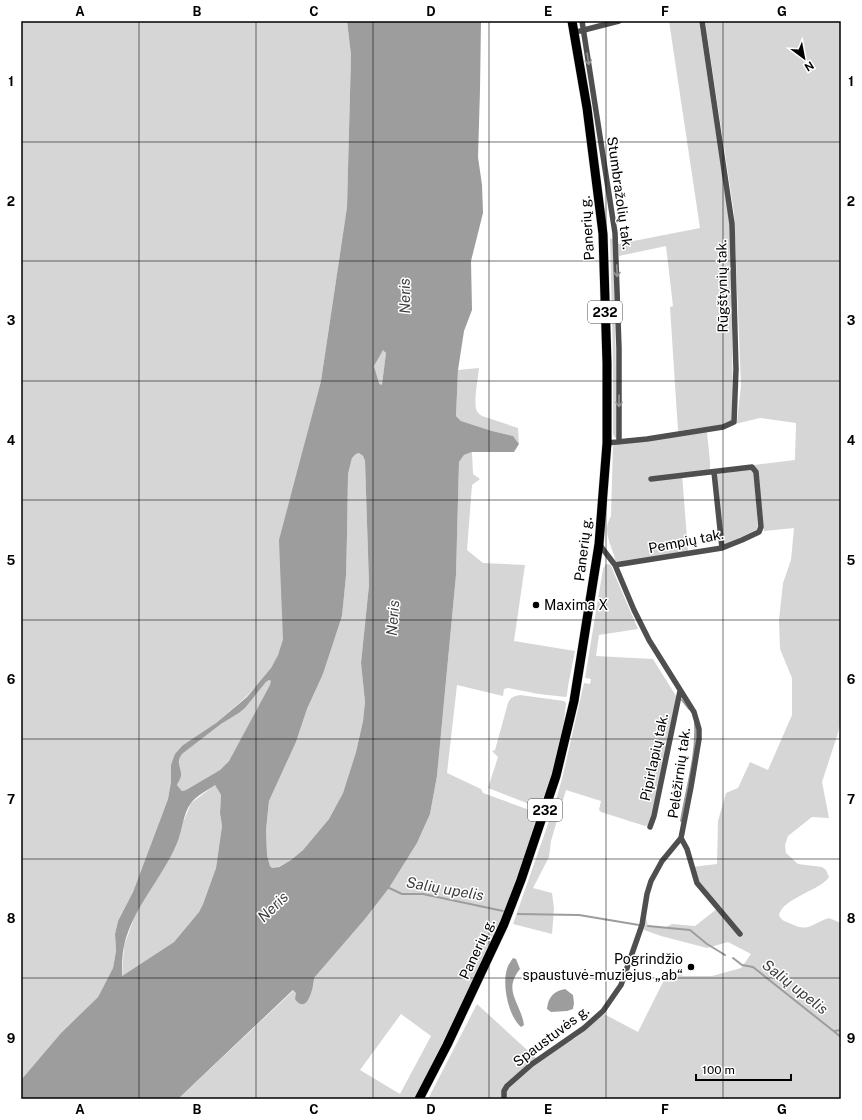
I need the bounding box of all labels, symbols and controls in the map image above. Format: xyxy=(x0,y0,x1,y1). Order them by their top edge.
text: A xyxy=(75,4,85,19)
text: B xyxy=(193,4,202,19)
text: C xyxy=(309,4,319,19)
text: D xyxy=(426,4,436,19)
text: E xyxy=(544,4,552,19)
text: F xyxy=(661,4,669,19)
text: G xyxy=(777,4,787,19)
north arrow xyxy=(784,38,824,78)
one-way arrow xyxy=(584,53,592,66)
text: N xyxy=(802,59,816,74)
text: 1 xyxy=(8,74,14,89)
text: 1 xyxy=(848,74,854,89)
street label: Stumbražolių tak. xyxy=(604,135,636,251)
text: 2 xyxy=(7,194,15,209)
text: 2 xyxy=(847,194,855,209)
street label: Panerių g. xyxy=(577,195,597,261)
street label: Rūgštynių tak. xyxy=(713,239,731,333)
one-way arrow xyxy=(613,264,620,277)
water label: Neris xyxy=(396,278,413,314)
road number: 232 xyxy=(588,301,622,323)
text: 3 xyxy=(7,313,16,328)
text: 3 xyxy=(847,313,856,328)
one-way arrow xyxy=(615,394,623,407)
text: 4 xyxy=(7,433,16,448)
text: 4 xyxy=(847,433,856,448)
street label: Panerių g. xyxy=(571,516,595,582)
street label: Pempių tak. xyxy=(647,526,725,556)
text: 5 xyxy=(7,553,16,568)
text: 5 xyxy=(847,553,856,568)
place label: Maxima X xyxy=(544,597,609,613)
water label: Neris xyxy=(383,600,402,636)
marker: Maxima X xyxy=(531,600,541,610)
text: 6 xyxy=(7,672,16,687)
text: 6 xyxy=(847,672,856,687)
street label: Pipirlapių tak. xyxy=(637,712,671,802)
street label: Pelėžirnių tak. xyxy=(665,727,693,819)
text: 7 xyxy=(7,792,15,807)
text: 7 xyxy=(847,792,855,807)
road number: 232 xyxy=(528,799,562,821)
water label: Salių upelis xyxy=(405,873,485,904)
water label: Neris xyxy=(254,888,291,925)
text: 8 xyxy=(7,911,16,926)
text: 8 xyxy=(847,911,856,926)
street label: Panerių g. xyxy=(456,916,498,982)
place label: Pogrindžio spaustuvė-muziejus „ab“ xyxy=(523,951,683,983)
water label: Salių upelis xyxy=(759,956,832,1018)
marker: Pogrindžio spaustuvė-muziejus „ab“ xyxy=(686,962,696,972)
street label: Spaustuvės g. xyxy=(510,1002,592,1070)
text: 9 xyxy=(7,1031,15,1046)
text: 9 xyxy=(847,1031,855,1046)
scale bar xyxy=(696,1056,791,1082)
text: 100 m xyxy=(702,1063,735,1077)
text: A xyxy=(75,1102,85,1117)
text: B xyxy=(193,1102,202,1117)
text: C xyxy=(309,1102,319,1117)
text: D xyxy=(426,1102,436,1117)
text: E xyxy=(544,1102,552,1117)
text: F xyxy=(661,1102,669,1117)
text: G xyxy=(777,1102,787,1117)

